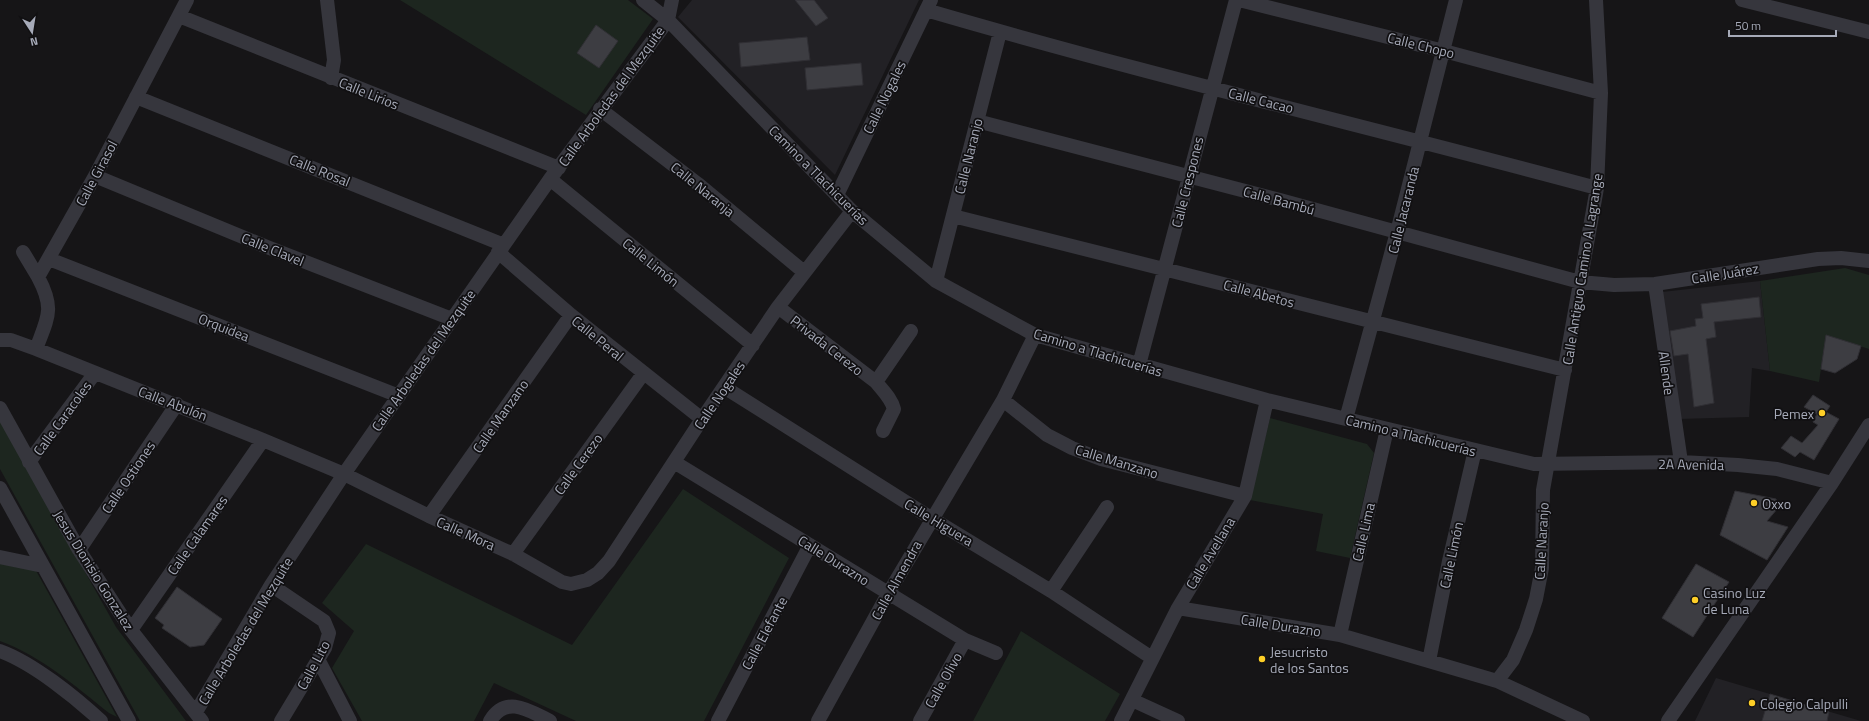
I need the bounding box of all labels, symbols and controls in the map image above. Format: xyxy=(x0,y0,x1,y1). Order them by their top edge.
north arrow xyxy=(12,12,52,52)
scale bar xyxy=(1729,12,1836,38)
text: 50 m xyxy=(1735,16,1761,35)
street label: Calle Arboledas del Mezquite xyxy=(553,21,669,171)
street label: Calle Chopo xyxy=(1385,27,1457,63)
text: N xyxy=(29,33,39,50)
street label: Calle Nogales xyxy=(857,57,911,137)
street label: Calle Lirios xyxy=(336,71,402,115)
street label: Calle Cacao xyxy=(1226,82,1296,118)
street label: Calle Naranjo xyxy=(948,116,988,196)
street label: Camino a Tlachicuerías xyxy=(764,120,874,230)
street label: Calle Crespones xyxy=(1166,134,1208,230)
street label: Calle Girasol xyxy=(70,136,122,210)
street label: Calle Rosal xyxy=(286,148,354,192)
street label: Calle Naranja xyxy=(666,157,740,221)
street label: Calle Jacaranda xyxy=(1382,164,1424,256)
street label: Calle Antiguo Camino A Lagrange xyxy=(1556,172,1608,366)
street label: Calle Bambú xyxy=(1241,180,1317,220)
street label: Calle Clavel xyxy=(238,227,308,271)
street label: Calle Limón xyxy=(618,233,684,291)
street label: Calle Juárez xyxy=(1690,257,1760,289)
street label: Calle Abetos xyxy=(1221,273,1297,313)
street label: Calle Arboledas del Mezquite xyxy=(366,285,480,435)
street label: Orquidea xyxy=(195,308,253,346)
street label: Calle Peral xyxy=(567,310,629,366)
street label: Privada Cerezo xyxy=(786,310,868,380)
street label: Camino a Tlachicuerías xyxy=(1031,322,1165,382)
street label: Allende xyxy=(1654,350,1680,396)
street label: Calle Nogales xyxy=(688,356,750,434)
street label: Calle Manzano xyxy=(467,375,533,457)
street label: Calle Caracoles xyxy=(28,376,96,460)
street label: Calle Abulón xyxy=(135,380,211,426)
place label: Pemex xyxy=(1774,403,1815,424)
marker: Pemex xyxy=(1817,408,1827,418)
street label: Camino a Tlachicuerías xyxy=(1344,409,1478,461)
street label: Calle Cerezo xyxy=(549,429,607,499)
street label: Calle Ostiones xyxy=(96,437,160,517)
street label: Calle Manzano xyxy=(1073,438,1161,484)
street label: 2A Avenida xyxy=(1658,453,1724,475)
street label: Calle Calamares xyxy=(162,491,232,579)
street label: Calle Higuera xyxy=(900,493,978,551)
place label: Oxxo xyxy=(1762,493,1791,514)
marker: Oxxo xyxy=(1749,498,1759,508)
street label: Calle Lima xyxy=(1346,501,1380,563)
street label: Calle Naranjo xyxy=(1528,502,1554,580)
street label: Jesus Dionisio Gonzalez xyxy=(48,506,140,634)
street label: Calle Mora xyxy=(433,511,499,555)
street label: Calle Avellana xyxy=(1180,513,1240,593)
street label: Calle Limón xyxy=(1434,520,1468,590)
street label: Calle Durazno xyxy=(794,530,874,590)
street label: Calle Almendra xyxy=(865,536,927,624)
street label: Calle Arboledas del Mezquite xyxy=(192,553,298,709)
place label: Casino Luz de Luna xyxy=(1703,582,1766,619)
street label: Calle Elefante xyxy=(736,593,792,673)
marker: Casino Luz de Luna xyxy=(1690,595,1700,605)
street label: Calle Durazno xyxy=(1239,608,1323,642)
street label: Calle Lito xyxy=(291,637,335,693)
place label: Jesucristo de los Santos xyxy=(1270,641,1349,678)
street label: Calle Olivo xyxy=(919,648,967,712)
marker: Jesucristo de los Santos xyxy=(1257,654,1267,664)
place label: Colegio Calpulli xyxy=(1760,693,1848,714)
marker: Colegio Calpulli xyxy=(1747,698,1757,708)

